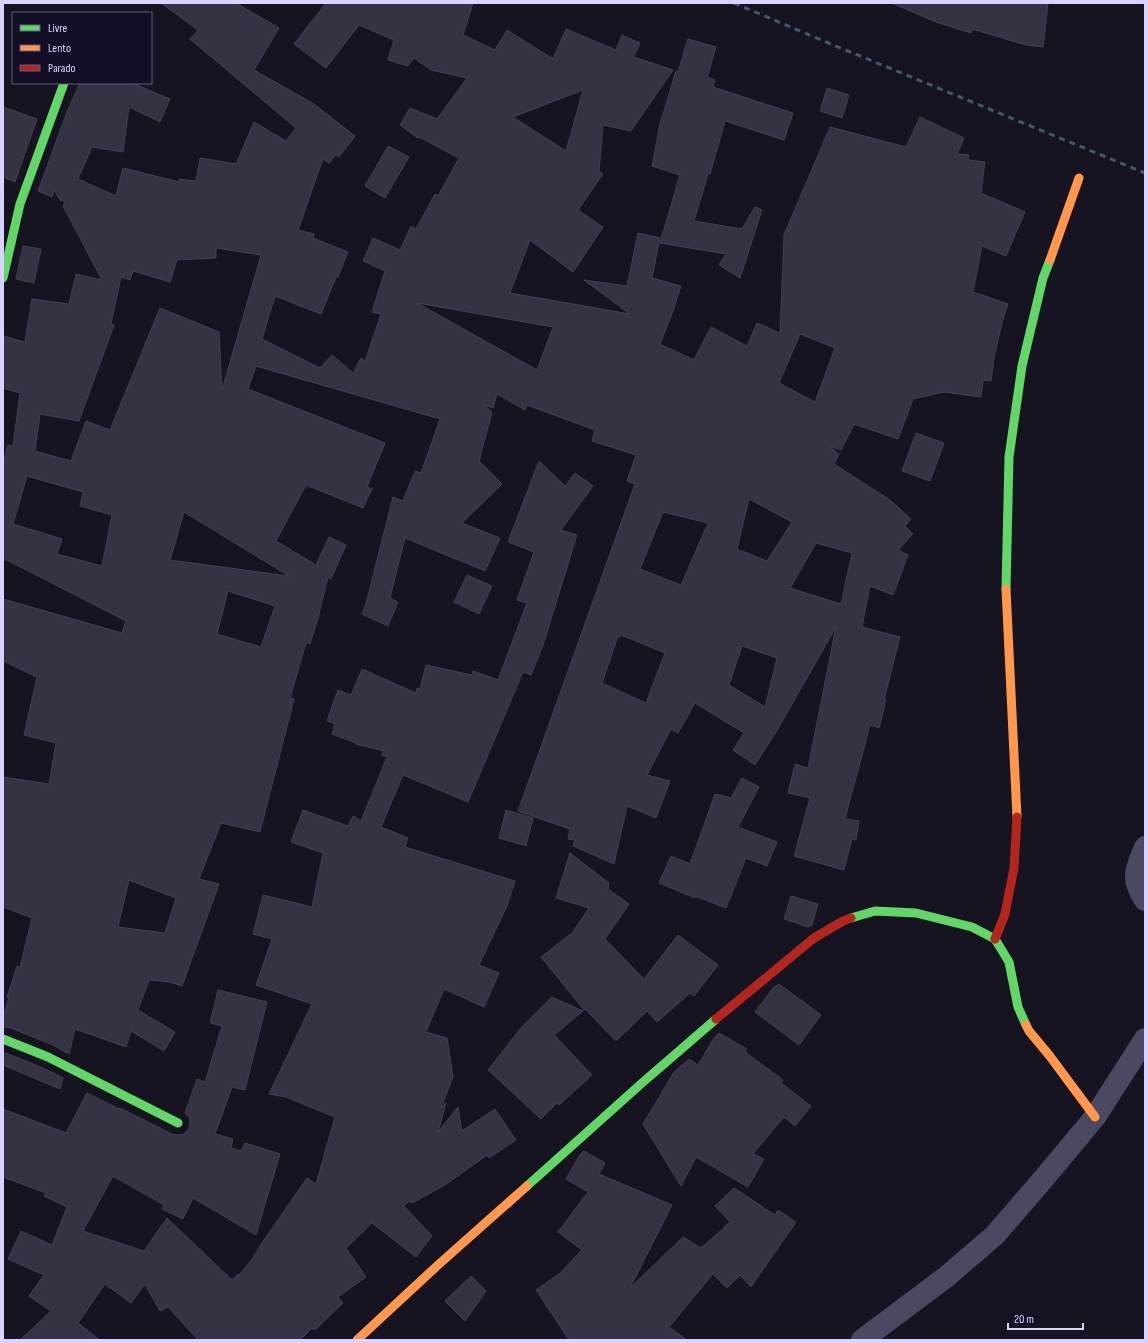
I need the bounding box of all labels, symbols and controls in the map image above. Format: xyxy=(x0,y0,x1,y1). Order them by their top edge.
legend xyxy=(12,12,152,84)
text: Livre xyxy=(48,21,68,36)
text: Lento xyxy=(48,41,71,56)
text: Parado xyxy=(48,61,75,76)
scale bar xyxy=(1008,1305,1083,1331)
text: 20 m xyxy=(1014,1312,1034,1327)

